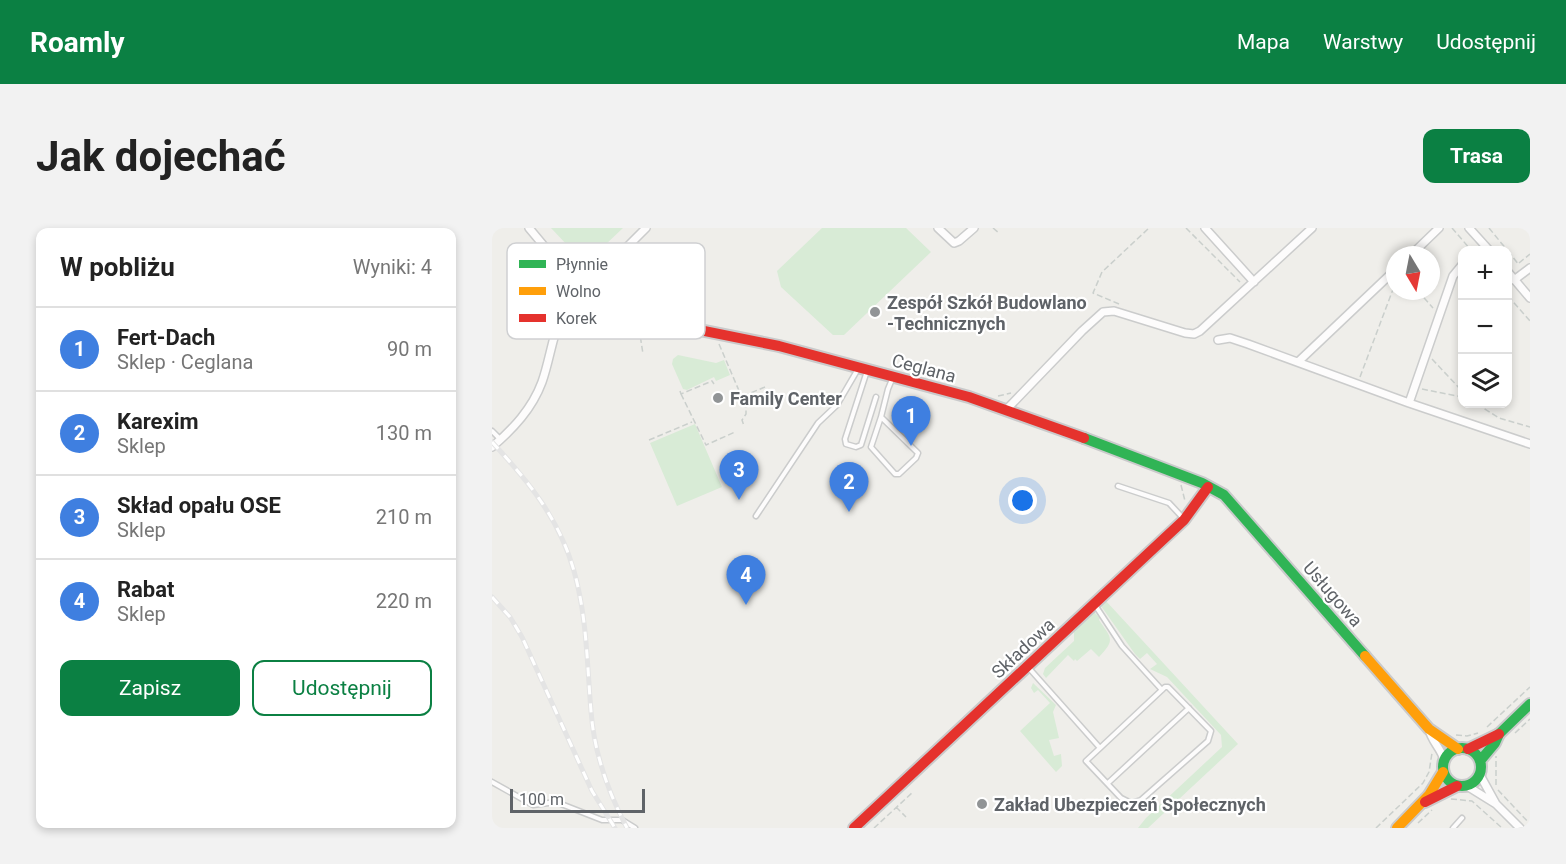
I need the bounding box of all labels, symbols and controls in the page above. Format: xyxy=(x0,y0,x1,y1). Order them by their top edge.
text: Roamly xyxy=(30,26,125,59)
text: Mapa xyxy=(1237,30,1290,54)
text: Warstwy xyxy=(1323,30,1403,54)
text: Udostępnij xyxy=(1436,30,1536,54)
button: Trasa xyxy=(1423,129,1530,183)
text: Jak dojechać xyxy=(36,132,286,181)
legend xyxy=(507,243,705,339)
north arrow xyxy=(1386,246,1440,300)
map controls xyxy=(1458,246,1512,408)
button: + xyxy=(1458,246,1512,300)
text: W pobliżu xyxy=(60,252,175,282)
text: Wyniki: 4 xyxy=(353,255,432,279)
text: Płynnie xyxy=(556,255,608,274)
text: Wolno xyxy=(556,282,601,301)
place label: Zespół Szkół Budowlano -Technicznych xyxy=(887,292,1087,334)
button: − xyxy=(1458,300,1512,354)
marker: Zespół Szkół Budowlano -Technicznych xyxy=(868,305,882,319)
text: Korek xyxy=(556,309,598,328)
text: Fert-Dach xyxy=(117,325,215,350)
text: 1 xyxy=(74,337,85,361)
text: 90 m xyxy=(387,337,432,361)
street label: Ceglana xyxy=(890,349,958,387)
text: Sklep · Ceglana xyxy=(117,350,253,374)
button: layers xyxy=(1458,354,1512,408)
place label: Family Center xyxy=(730,388,842,409)
marker: Family Center xyxy=(711,391,725,405)
pin: 1 xyxy=(892,396,930,446)
text: Karexim xyxy=(117,409,199,434)
text: 2 xyxy=(74,421,85,445)
text: 130 m xyxy=(376,421,432,445)
text: Sklep xyxy=(117,434,166,458)
pin: 3 xyxy=(720,450,758,500)
pin: 2 xyxy=(830,462,868,512)
your location xyxy=(1008,486,1037,515)
text: Skład opału OSE xyxy=(117,493,281,518)
text: 3 xyxy=(74,505,85,529)
text: 210 m xyxy=(376,505,432,529)
text: Sklep xyxy=(117,518,166,542)
pin: 4 xyxy=(726,556,766,605)
street label: Usługowa xyxy=(1299,557,1367,631)
text: Rabat xyxy=(117,577,174,602)
text: 4 xyxy=(74,589,85,613)
text: 220 m xyxy=(376,589,432,613)
text: Sklep xyxy=(117,602,166,626)
street label: Składowa xyxy=(987,614,1059,682)
button: Zapisz xyxy=(60,660,240,716)
button: Udostępnij xyxy=(252,660,432,716)
scale bar xyxy=(510,786,645,814)
text: 100 m xyxy=(519,790,564,809)
place label: Zakład Ubezpieczeń Społecznych xyxy=(994,794,1266,815)
marker: Zakład Ubezpieczeń Społecznych xyxy=(975,797,989,811)

